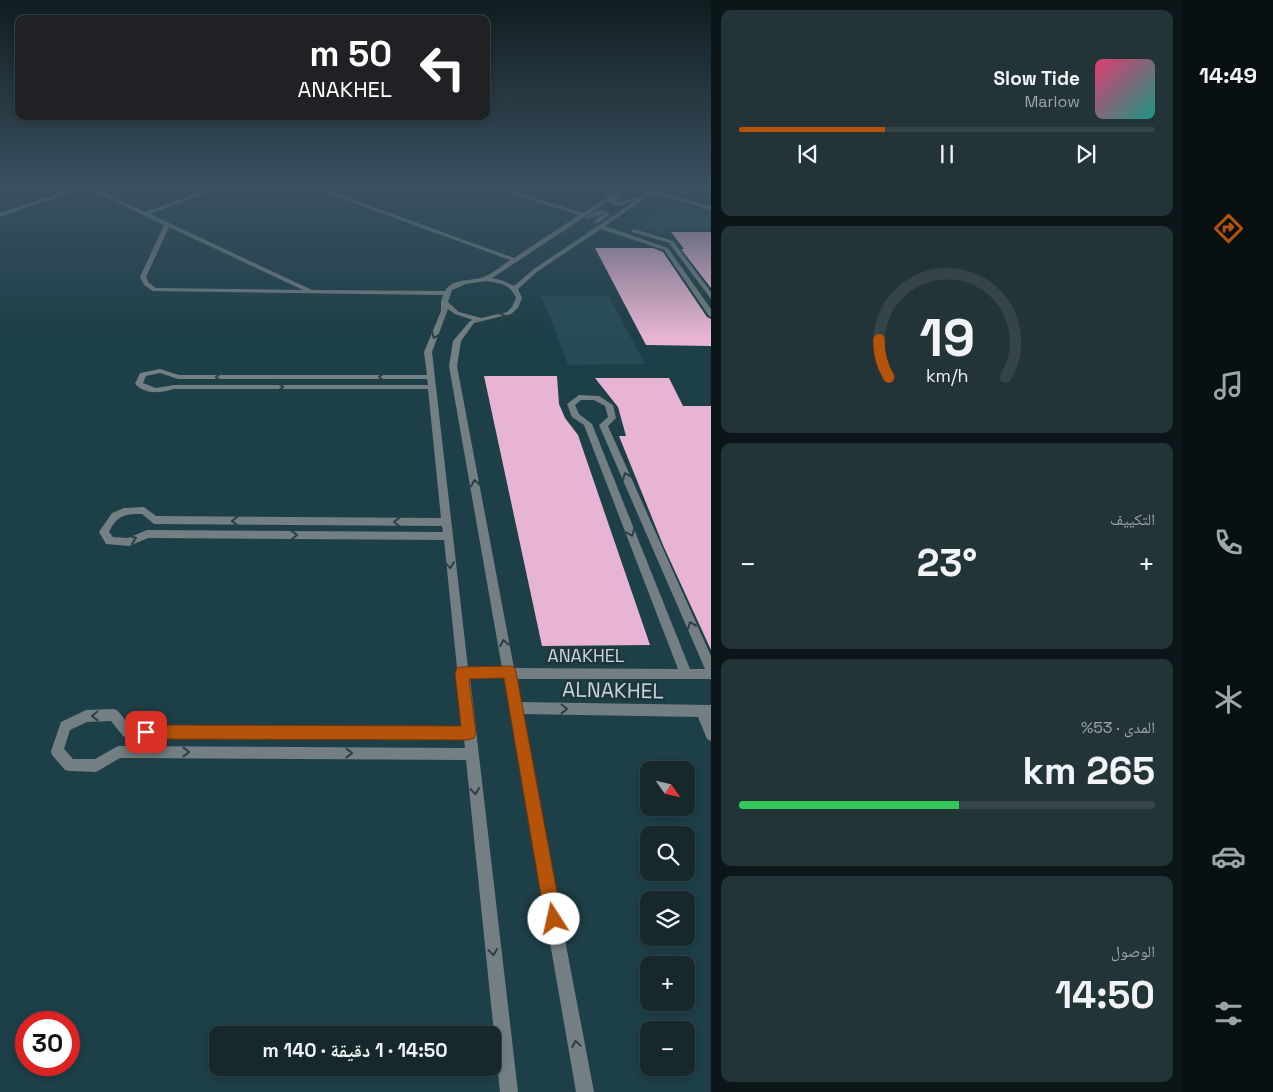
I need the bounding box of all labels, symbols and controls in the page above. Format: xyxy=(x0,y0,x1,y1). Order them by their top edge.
text: 50 m xyxy=(310,32,392,76)
icon: left xyxy=(410,35,475,100)
text: 14:49 xyxy=(1199,61,1257,89)
text: Slow Tide xyxy=(994,66,1080,91)
text: ANAKHEL xyxy=(297,75,392,103)
text: Marlow xyxy=(1024,91,1080,112)
icon: previous xyxy=(794,140,822,168)
icon: pause xyxy=(933,140,961,168)
icon: next xyxy=(1072,140,1100,168)
icon: directions xyxy=(1211,211,1246,246)
text: 19 xyxy=(919,305,975,371)
one-way arrow xyxy=(496,311,504,321)
one-way arrow xyxy=(430,330,440,338)
text: km/h xyxy=(926,364,968,387)
icon: music xyxy=(1211,368,1246,403)
one-way arrow xyxy=(215,372,222,382)
one-way arrow xyxy=(377,372,385,382)
one-way arrow xyxy=(276,382,284,392)
one-way arrow xyxy=(621,472,632,481)
one-way arrow xyxy=(470,479,480,487)
text: التكييف xyxy=(1110,509,1155,530)
one-way arrow xyxy=(231,516,238,526)
one-way arrow xyxy=(393,517,401,527)
icon: phone xyxy=(1211,525,1246,560)
one-way arrow xyxy=(624,528,635,537)
one-way arrow xyxy=(291,530,299,540)
one-way arrow xyxy=(128,535,137,545)
text: 23° xyxy=(917,539,977,587)
text: − xyxy=(739,546,756,582)
text: + xyxy=(1138,546,1155,582)
one-way arrow xyxy=(445,561,456,569)
one-way arrow xyxy=(686,621,697,630)
one-way arrow xyxy=(500,639,510,647)
street label: ANAKHEL xyxy=(547,644,625,667)
street label: ALNAKHEL xyxy=(562,676,664,704)
icon: climate xyxy=(1211,682,1246,717)
one-way arrow xyxy=(561,704,569,714)
one-way arrow xyxy=(91,711,99,721)
pin xyxy=(125,711,167,753)
text: المدى · 53% xyxy=(1081,717,1155,738)
icon: arrive xyxy=(132,718,160,746)
one-way arrow xyxy=(182,747,190,757)
text: 265 km xyxy=(1023,747,1155,795)
one-way arrow xyxy=(345,748,353,758)
north arrow xyxy=(640,761,695,816)
map controls xyxy=(640,761,695,1076)
one-way arrow xyxy=(469,787,480,795)
button: search xyxy=(640,826,695,881)
icon: car xyxy=(1211,839,1246,874)
button: layers xyxy=(640,891,695,946)
position arrow xyxy=(527,892,579,944)
text: الوصول xyxy=(1111,941,1155,962)
one-way arrow xyxy=(487,949,498,957)
button: + xyxy=(640,956,695,1011)
text: 14:50 xyxy=(1055,971,1155,1019)
icon: filters xyxy=(1211,996,1246,1031)
speed limit sign: 30 xyxy=(15,1011,80,1076)
button: − xyxy=(640,1021,695,1076)
text: 14:50 · 1 دقيقة · 140 m xyxy=(262,1038,448,1063)
one-way arrow xyxy=(572,1040,582,1048)

